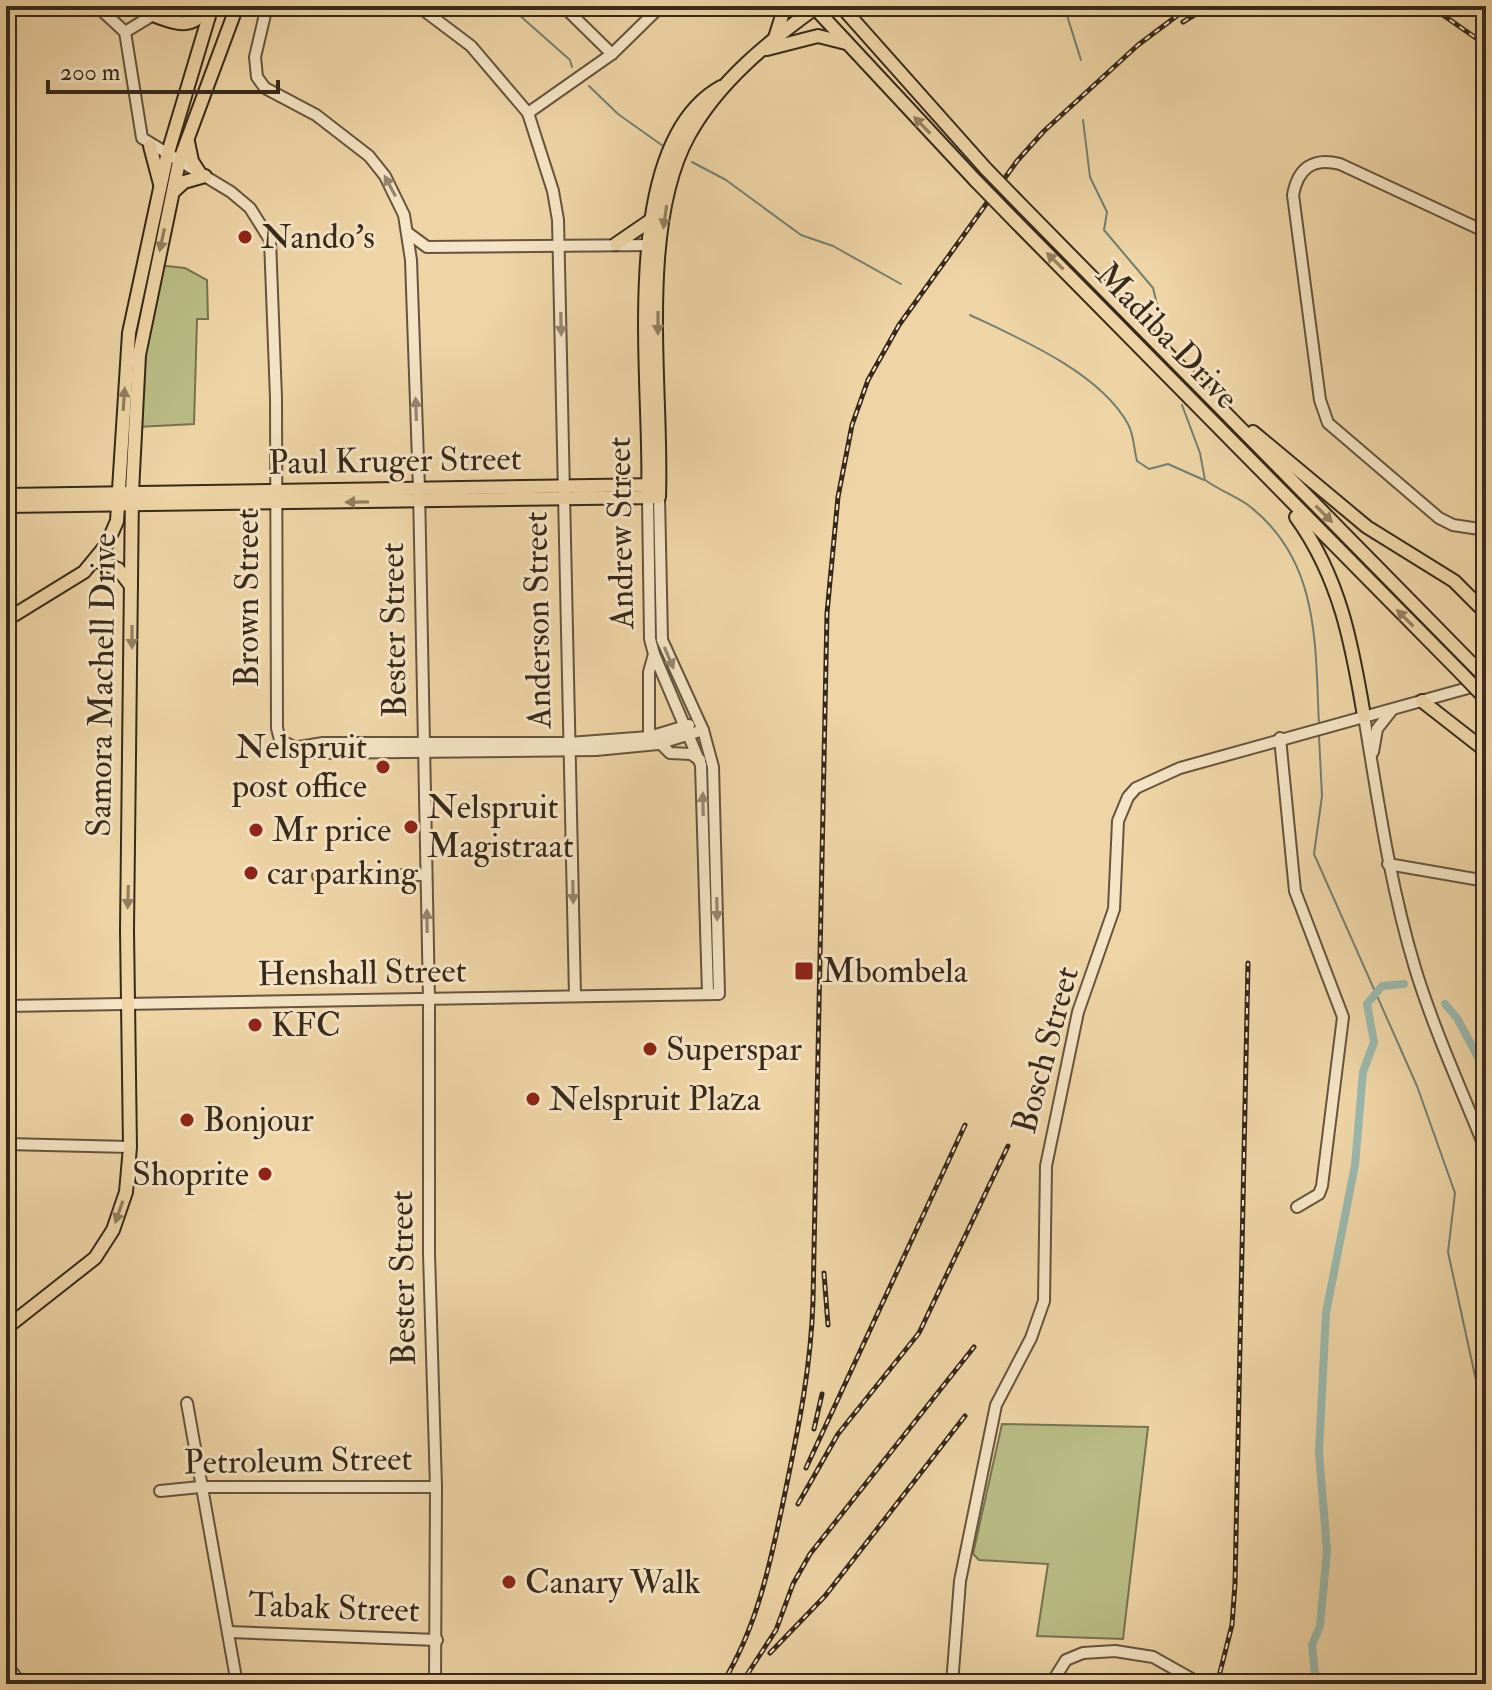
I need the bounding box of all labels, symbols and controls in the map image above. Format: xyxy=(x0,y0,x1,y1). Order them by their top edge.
scale bar xyxy=(48,44,278,94)
text: 200 m xyxy=(60,57,121,88)
one-way arrow xyxy=(913,116,932,135)
one-way arrow xyxy=(383,175,397,197)
one-way arrow xyxy=(658,205,671,230)
place label: Nando's xyxy=(261,216,375,259)
one-way arrow xyxy=(156,228,168,253)
marker: Nando's xyxy=(236,228,254,246)
one-way arrow xyxy=(1046,252,1065,271)
street label: Madiba Drive xyxy=(1086,253,1248,419)
one-way arrow xyxy=(652,311,664,336)
one-way arrow xyxy=(555,312,567,337)
one-way arrow xyxy=(118,386,131,411)
one-way arrow xyxy=(410,396,423,421)
street label: Andrew Street xyxy=(598,436,644,631)
street label: Paul Kruger Street xyxy=(268,437,522,485)
one-way arrow xyxy=(344,496,369,508)
one-way arrow xyxy=(1315,504,1333,523)
street label: Brown Street xyxy=(226,509,269,687)
street label: Anderson Street xyxy=(515,511,561,730)
street label: Samora Machell Drive xyxy=(78,533,126,837)
street label: Bester Street xyxy=(371,542,417,718)
one-way arrow xyxy=(1397,609,1415,628)
one-way arrow xyxy=(126,625,138,650)
one-way arrow xyxy=(662,646,675,670)
place label: Nelspruit post office xyxy=(231,726,367,808)
marker: Nelspruit post office xyxy=(374,758,392,776)
place label: Nelspruit Magistraat xyxy=(427,786,574,868)
one-way arrow xyxy=(696,791,709,816)
place label: Mr price xyxy=(272,809,391,852)
marker: Nelspruit Magistraat xyxy=(402,818,420,836)
marker: Mr price xyxy=(247,821,265,839)
place label: car parking xyxy=(267,852,419,895)
marker: car parking xyxy=(242,864,260,882)
one-way arrow xyxy=(566,880,579,905)
one-way arrow xyxy=(122,885,135,910)
one-way arrow xyxy=(710,897,723,922)
one-way arrow xyxy=(421,908,433,933)
street label: Henshall Street xyxy=(257,950,467,996)
place label: Mbombela xyxy=(822,950,969,993)
marker: Mbombela xyxy=(793,960,815,982)
street label: Bosch Street xyxy=(1003,962,1089,1138)
place label: KFC xyxy=(271,1004,341,1047)
marker: KFC xyxy=(246,1016,264,1034)
place label: Superspar xyxy=(666,1028,802,1071)
marker: Superspar xyxy=(641,1040,659,1058)
place label: Nelspruit Plaza xyxy=(549,1078,762,1121)
marker: Nelspruit Plaza xyxy=(524,1090,542,1108)
place label: Bonjour xyxy=(203,1099,314,1142)
marker: Bonjour xyxy=(178,1111,196,1129)
place label: Shoprite xyxy=(132,1153,249,1196)
marker: Shoprite xyxy=(256,1165,274,1183)
street label: Bester Street xyxy=(380,1190,426,1366)
one-way arrow xyxy=(113,1200,125,1224)
street label: Petroleum Street xyxy=(183,1438,413,1484)
place label: Canary Walk xyxy=(525,1561,701,1604)
marker: Canary Walk xyxy=(500,1573,518,1591)
street label: Tabak Street xyxy=(248,1584,420,1632)

